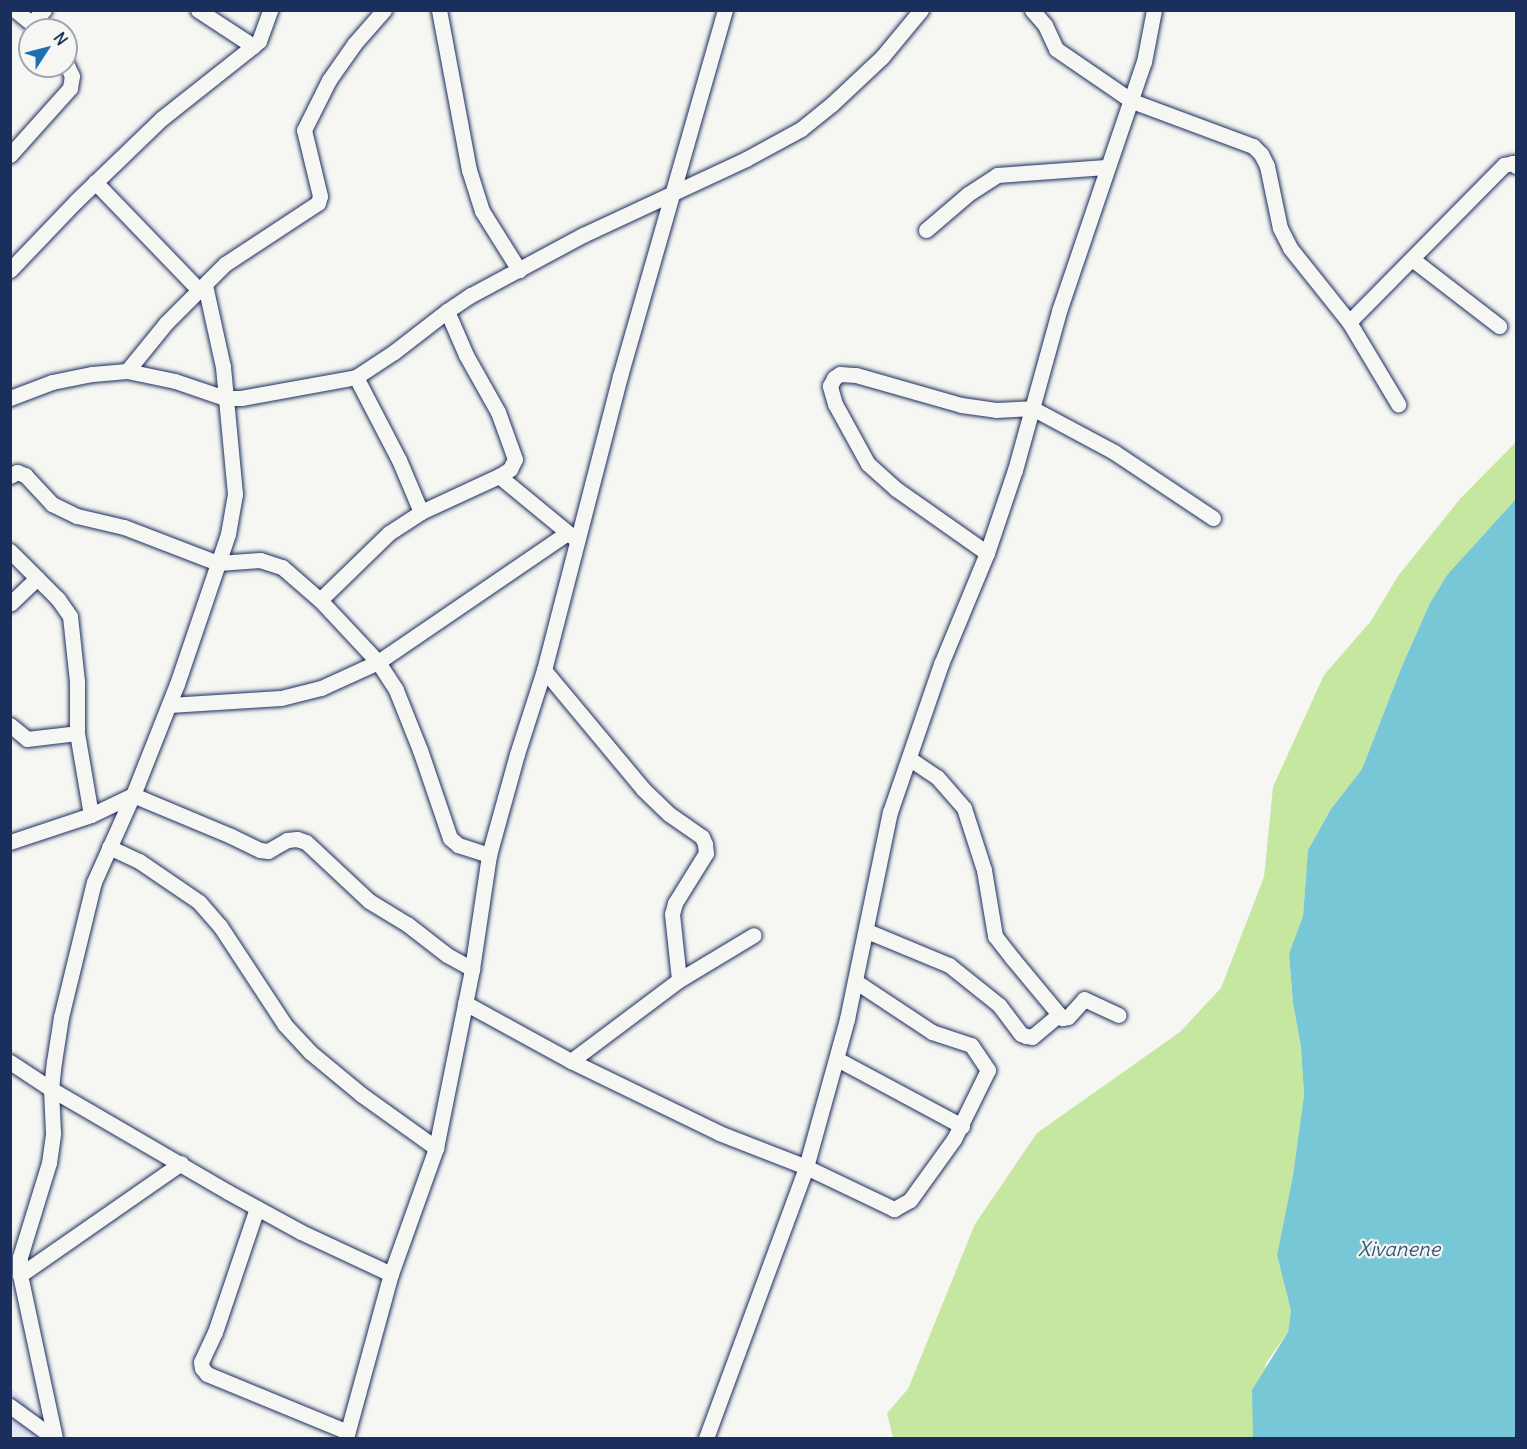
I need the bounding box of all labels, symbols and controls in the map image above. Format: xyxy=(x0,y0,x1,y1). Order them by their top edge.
north arrow xyxy=(18,18,78,78)
text: N xyxy=(50,28,72,49)
water label: Xivanene xyxy=(1358,1236,1440,1260)

